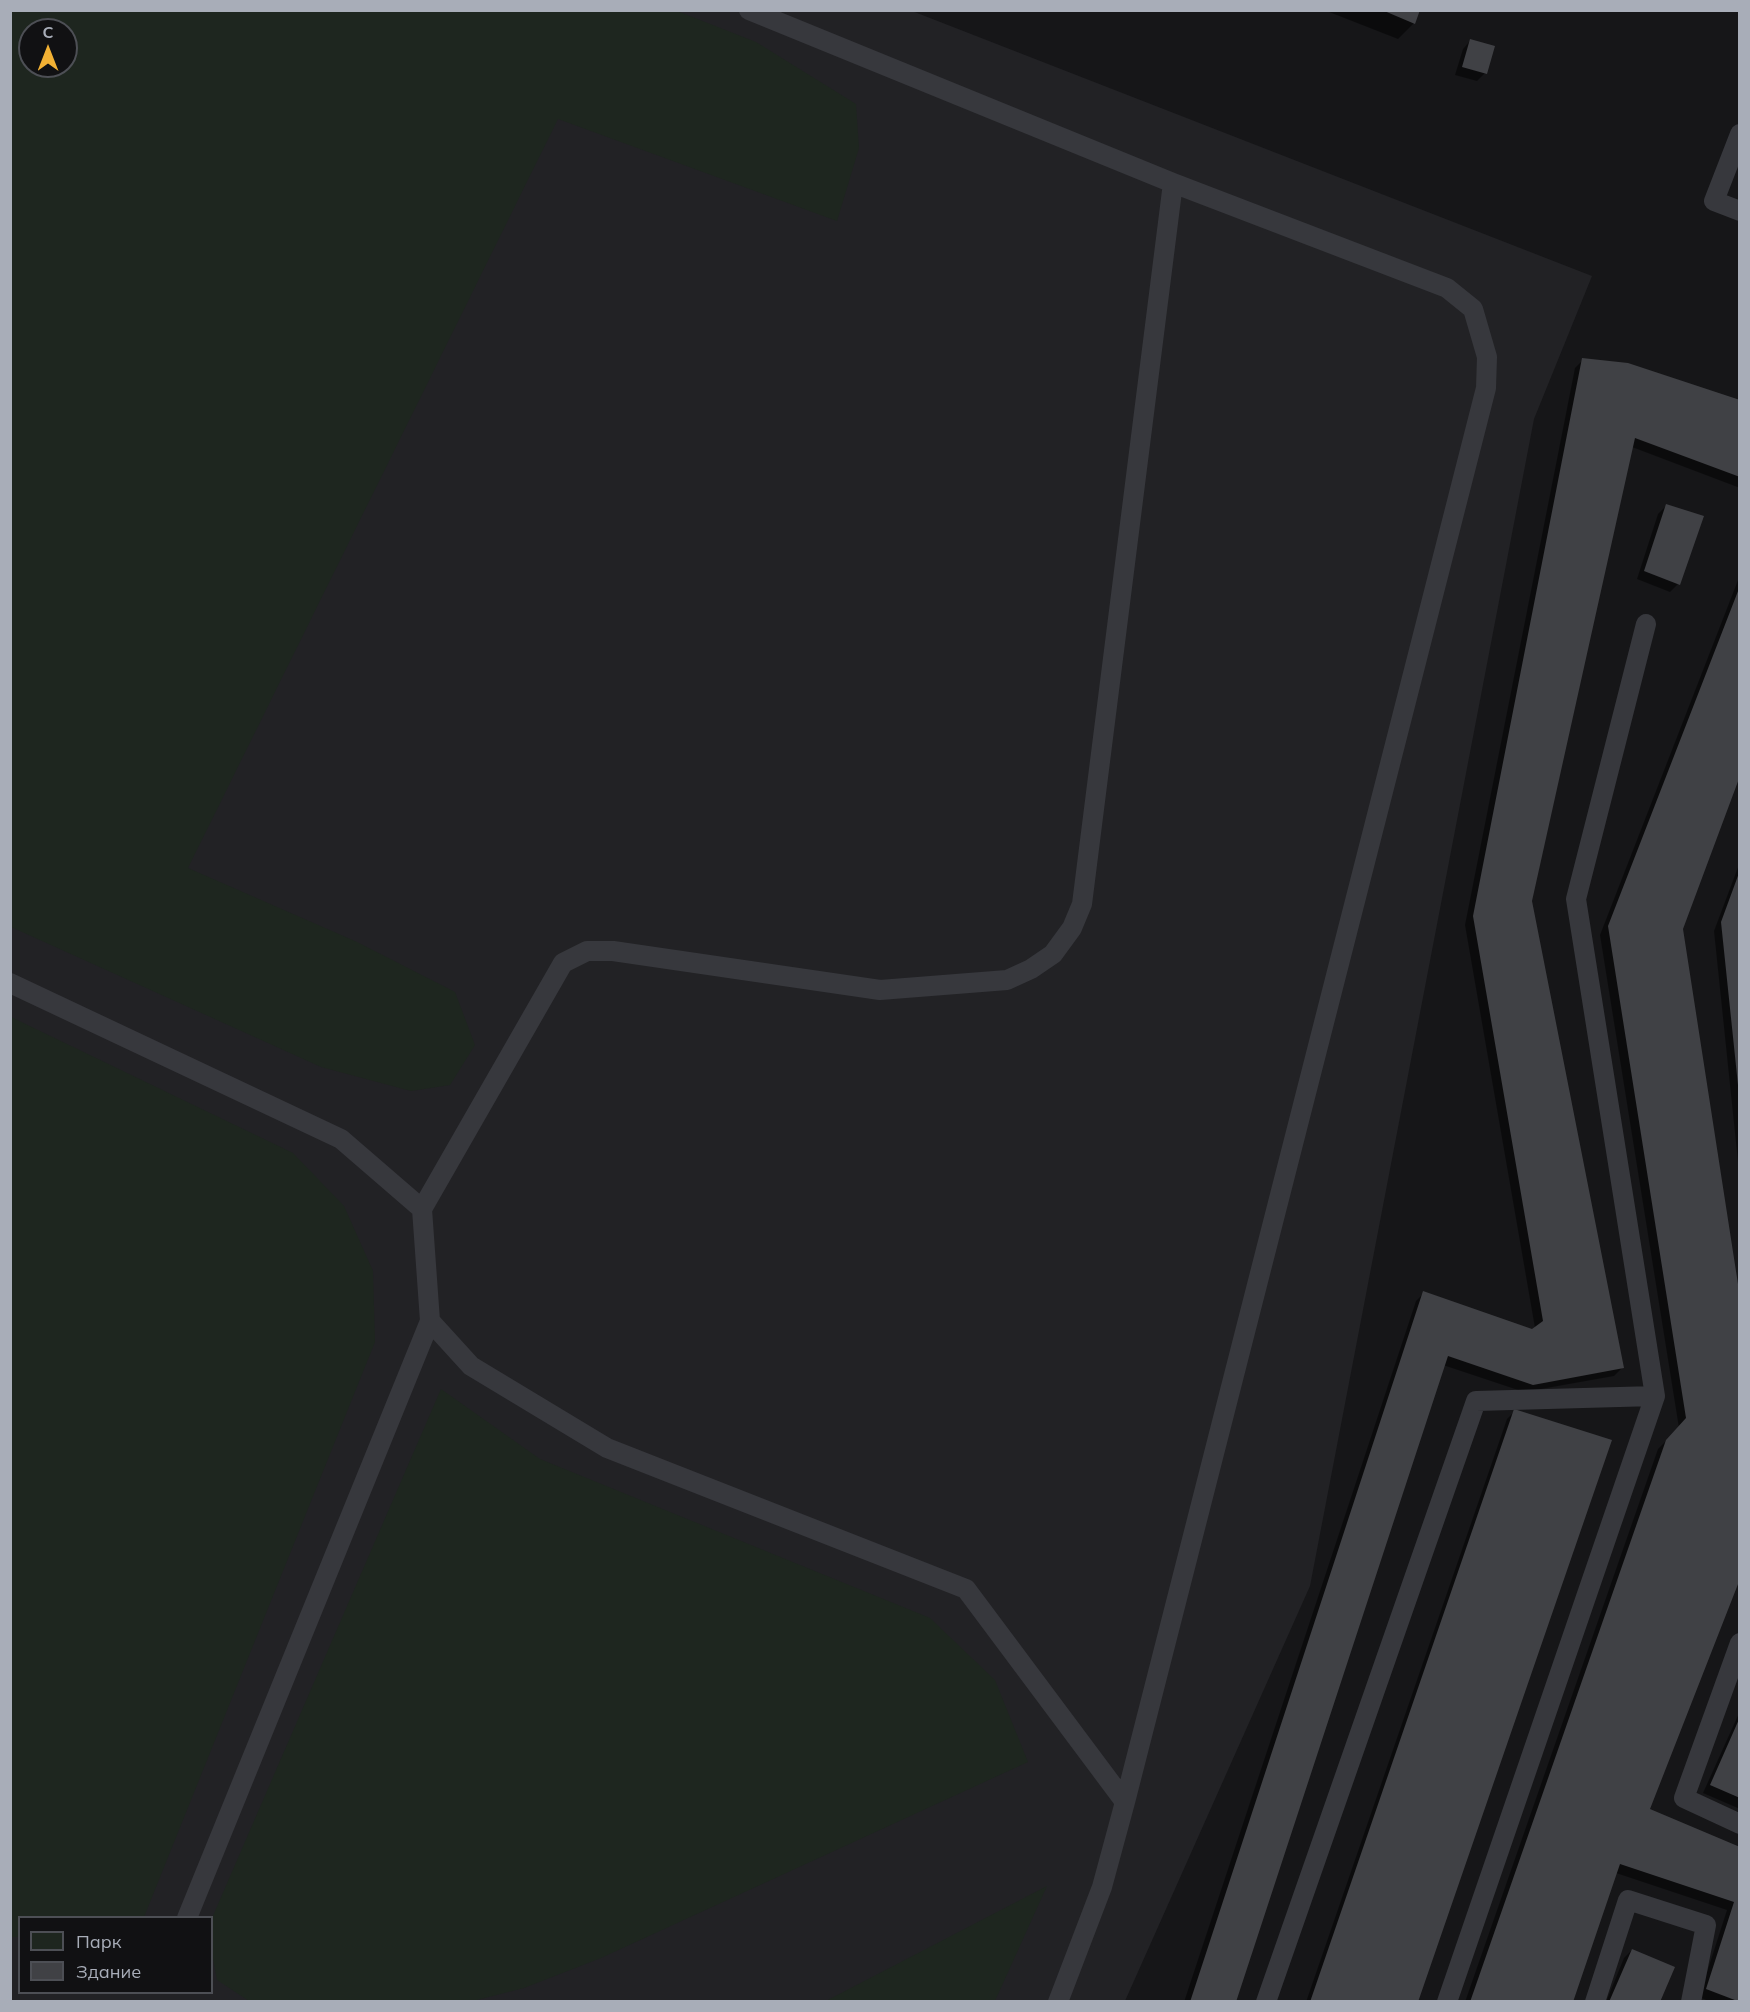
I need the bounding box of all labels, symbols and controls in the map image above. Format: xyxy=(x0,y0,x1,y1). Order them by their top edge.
north arrow xyxy=(18,18,78,78)
text: С xyxy=(43,22,53,42)
legend xyxy=(18,1916,213,1994)
text: Парк xyxy=(76,1930,121,1953)
text: Здание xyxy=(76,1960,141,1983)

